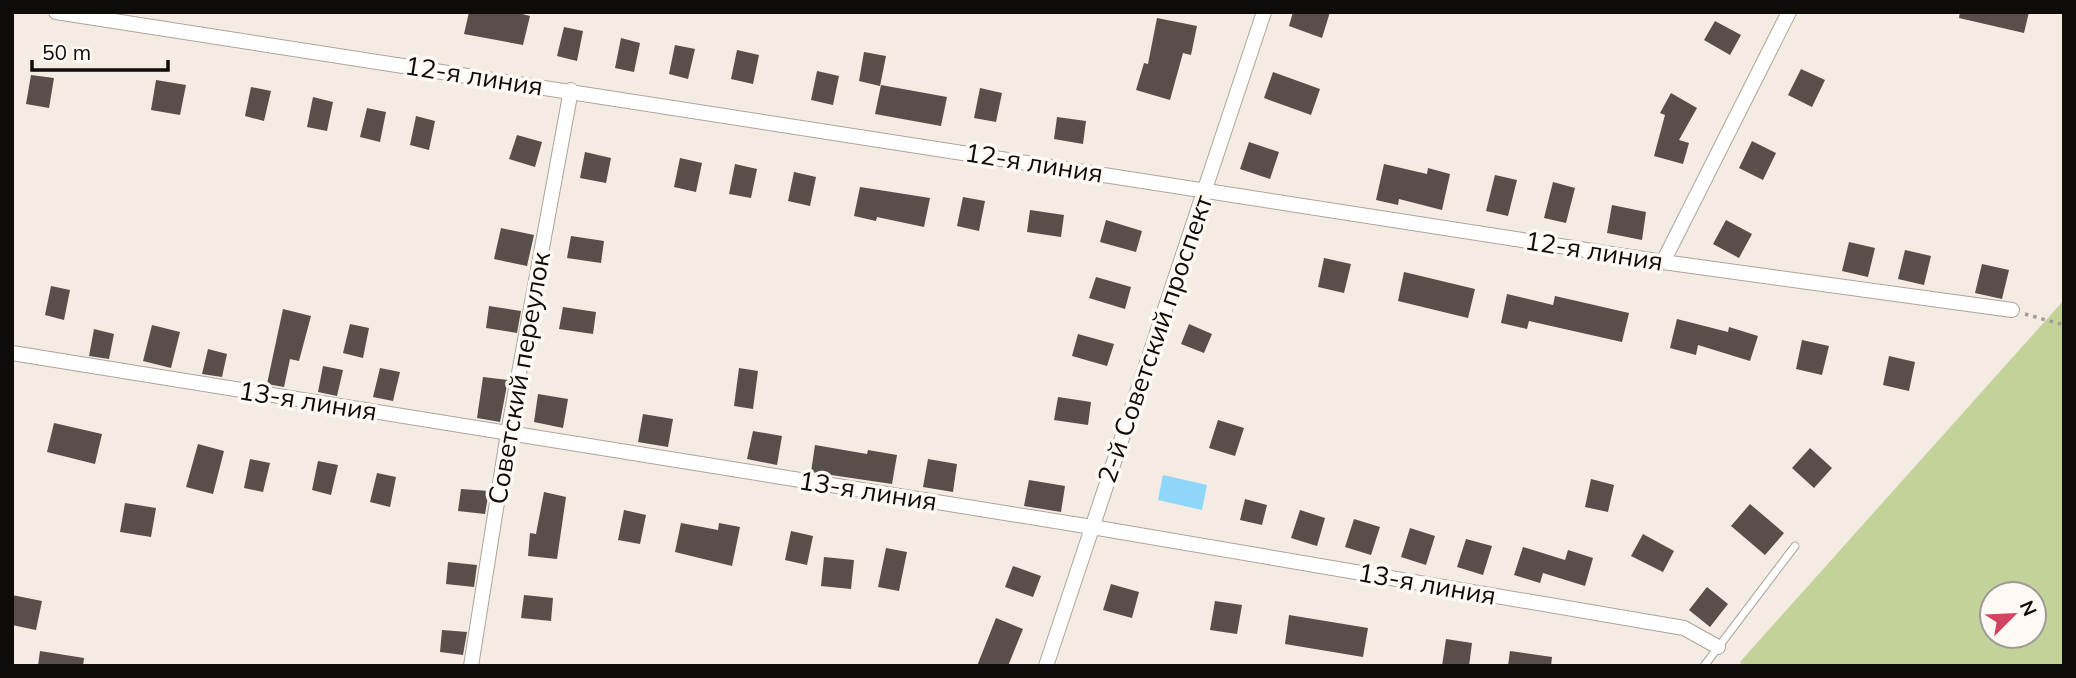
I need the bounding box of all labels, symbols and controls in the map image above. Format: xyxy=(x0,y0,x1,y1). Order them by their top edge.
scale bar xyxy=(32,28,168,72)
text: 50 m xyxy=(42,39,91,65)
street label: 12-я линия xyxy=(403,48,546,103)
street label: 12-я линия xyxy=(963,135,1106,190)
street label: 2-й Советский проспект xyxy=(1090,190,1219,487)
street label: 12-я линия xyxy=(1523,223,1666,278)
street label: Советский переулок xyxy=(480,249,557,507)
street label: 13-я линия xyxy=(237,373,380,428)
street label: 13-я линия xyxy=(797,463,940,518)
street label: 13-я линия xyxy=(1356,555,1499,612)
north arrow xyxy=(1978,580,2048,650)
text: N xyxy=(2015,597,2042,620)

